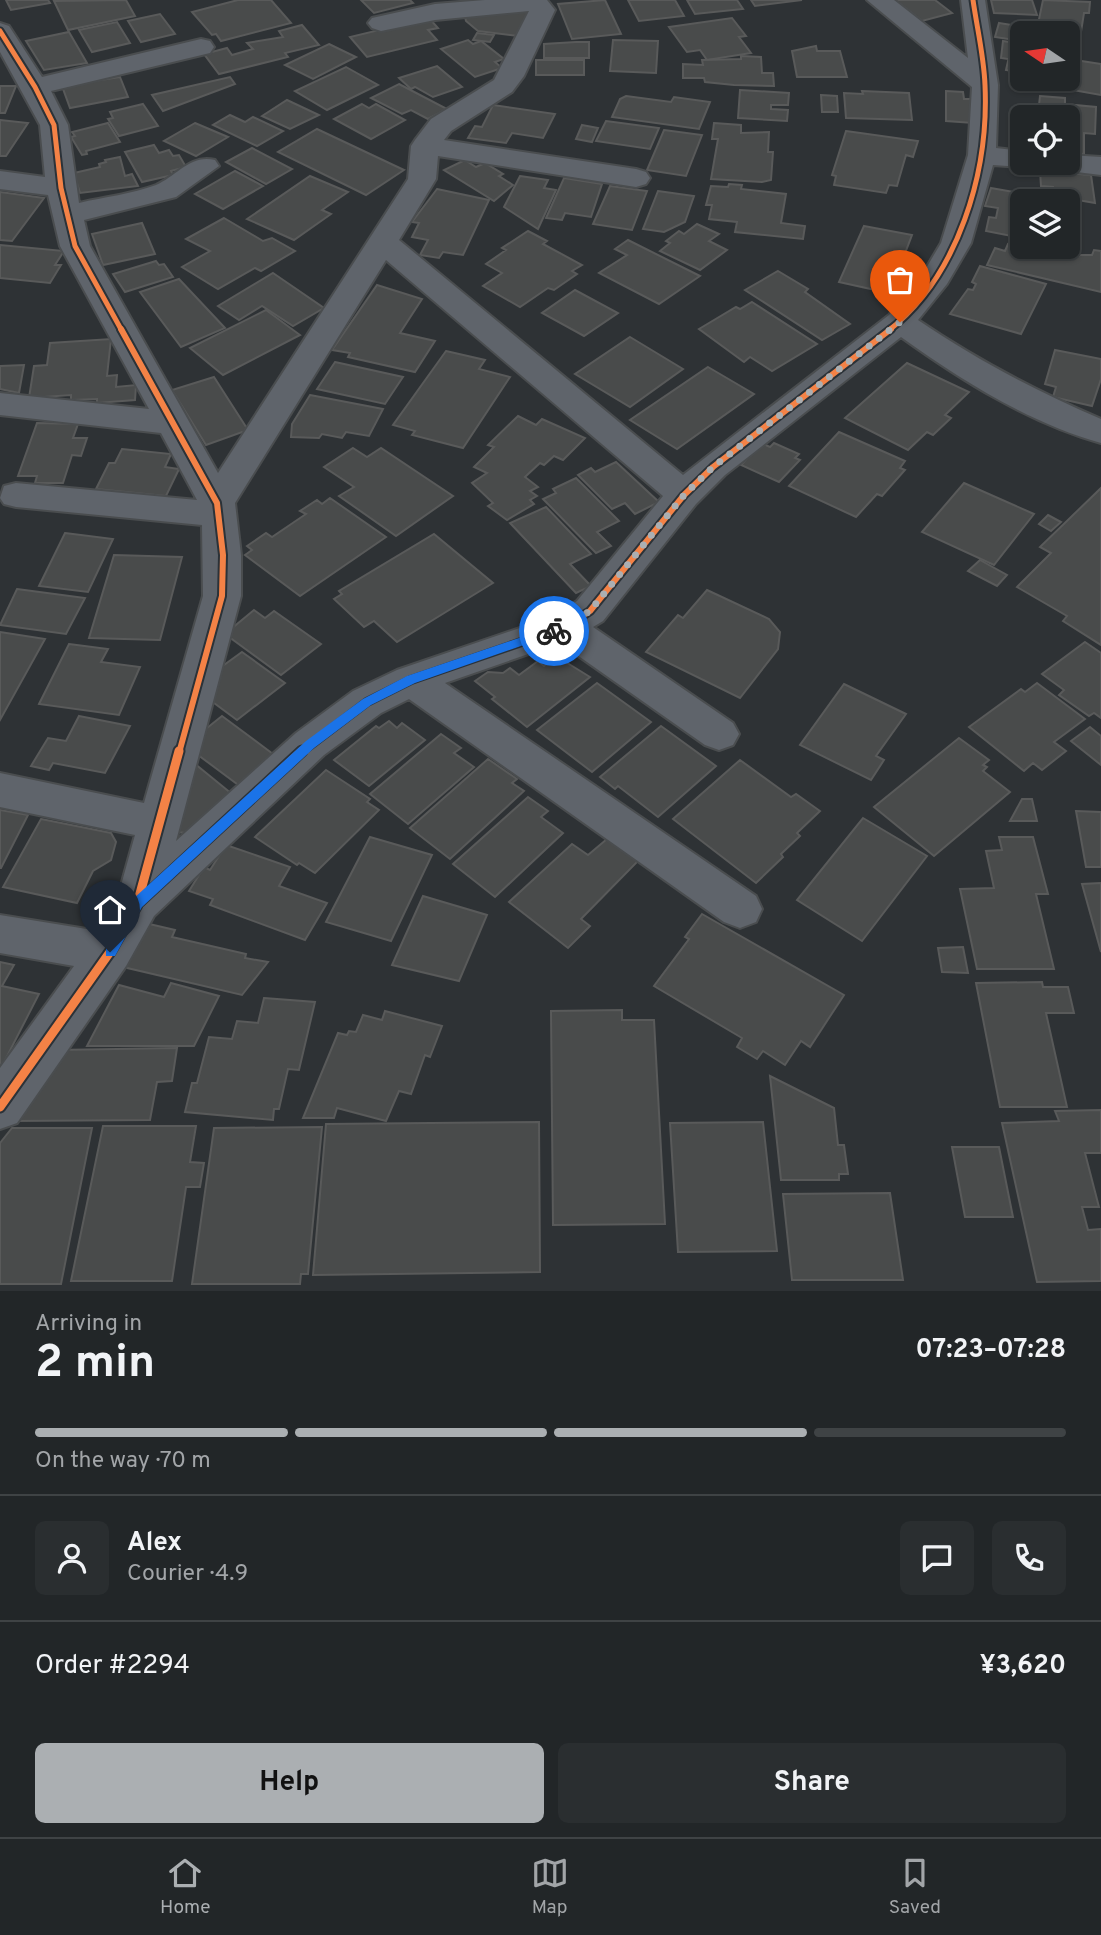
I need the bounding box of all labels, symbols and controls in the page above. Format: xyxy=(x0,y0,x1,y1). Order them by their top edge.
north arrow xyxy=(1010,21,1080,91)
map controls xyxy=(1010,21,1080,259)
button: locate xyxy=(1010,105,1080,175)
button: layers xyxy=(1010,189,1080,259)
pin xyxy=(870,250,930,322)
icon: bag xyxy=(881,261,919,299)
courier xyxy=(519,596,589,666)
icon: bike xyxy=(535,612,573,650)
pin xyxy=(80,880,140,952)
icon: home xyxy=(91,891,129,929)
text: Arriving in xyxy=(35,1310,142,1339)
text: 07:23–07:28 xyxy=(916,1334,1066,1367)
text: 2 min xyxy=(35,1335,155,1394)
text: On the way · 70 m xyxy=(35,1447,211,1476)
button: person xyxy=(35,1521,109,1595)
button: chat xyxy=(900,1521,974,1595)
button: phone xyxy=(992,1521,1066,1595)
text: Alex xyxy=(127,1527,182,1560)
text: Courier · 4.9 xyxy=(127,1560,248,1589)
text: Order #2294 xyxy=(35,1650,190,1683)
text: ¥3,620 xyxy=(980,1650,1066,1683)
button: Help xyxy=(35,1743,544,1823)
button: Share xyxy=(558,1743,1066,1823)
tab: Home xyxy=(160,1854,211,1920)
tab: Map xyxy=(531,1854,569,1920)
tab: Saved xyxy=(889,1854,941,1920)

